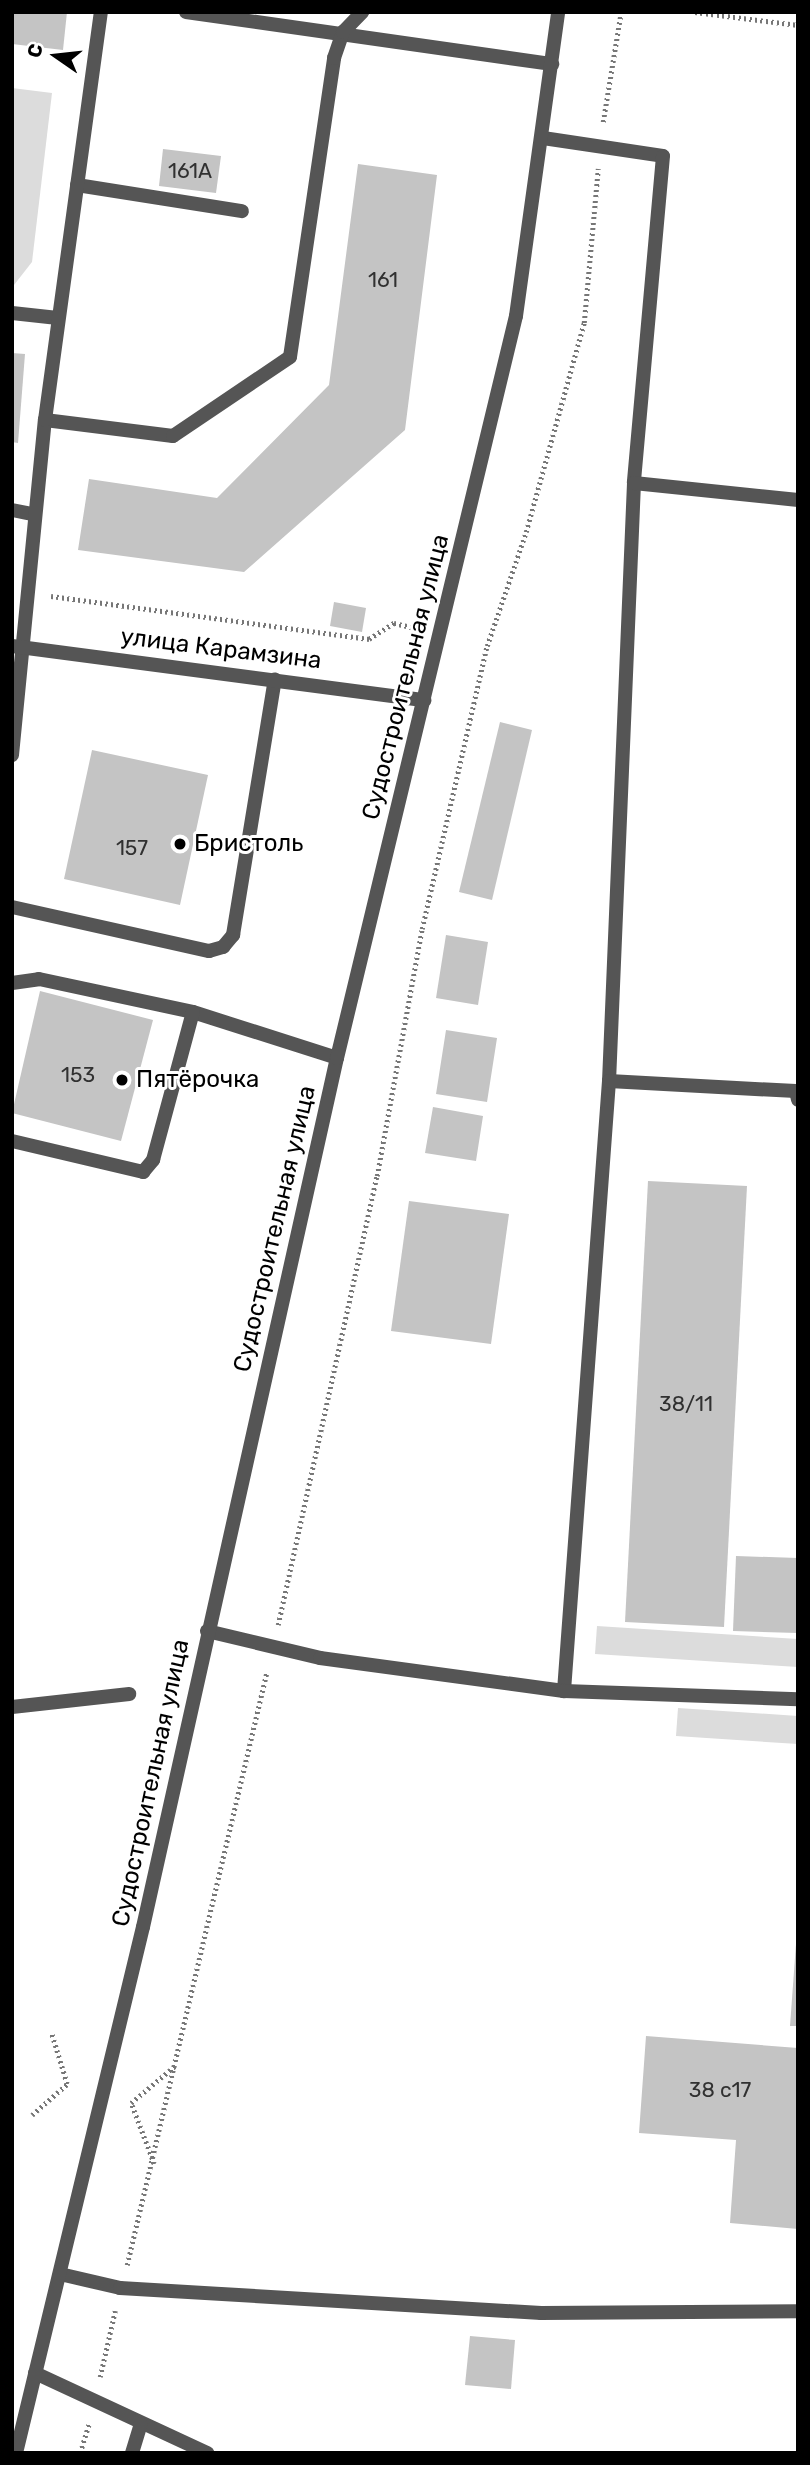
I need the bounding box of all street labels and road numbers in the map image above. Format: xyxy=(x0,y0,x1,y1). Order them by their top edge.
street label: Судостроительная улица xyxy=(357,531,455,823)
street label: улица Карамзина xyxy=(119,622,323,676)
street label: Судостроительная улица xyxy=(228,1083,322,1375)
street label: Судостроительная улица xyxy=(106,1637,196,1929)

